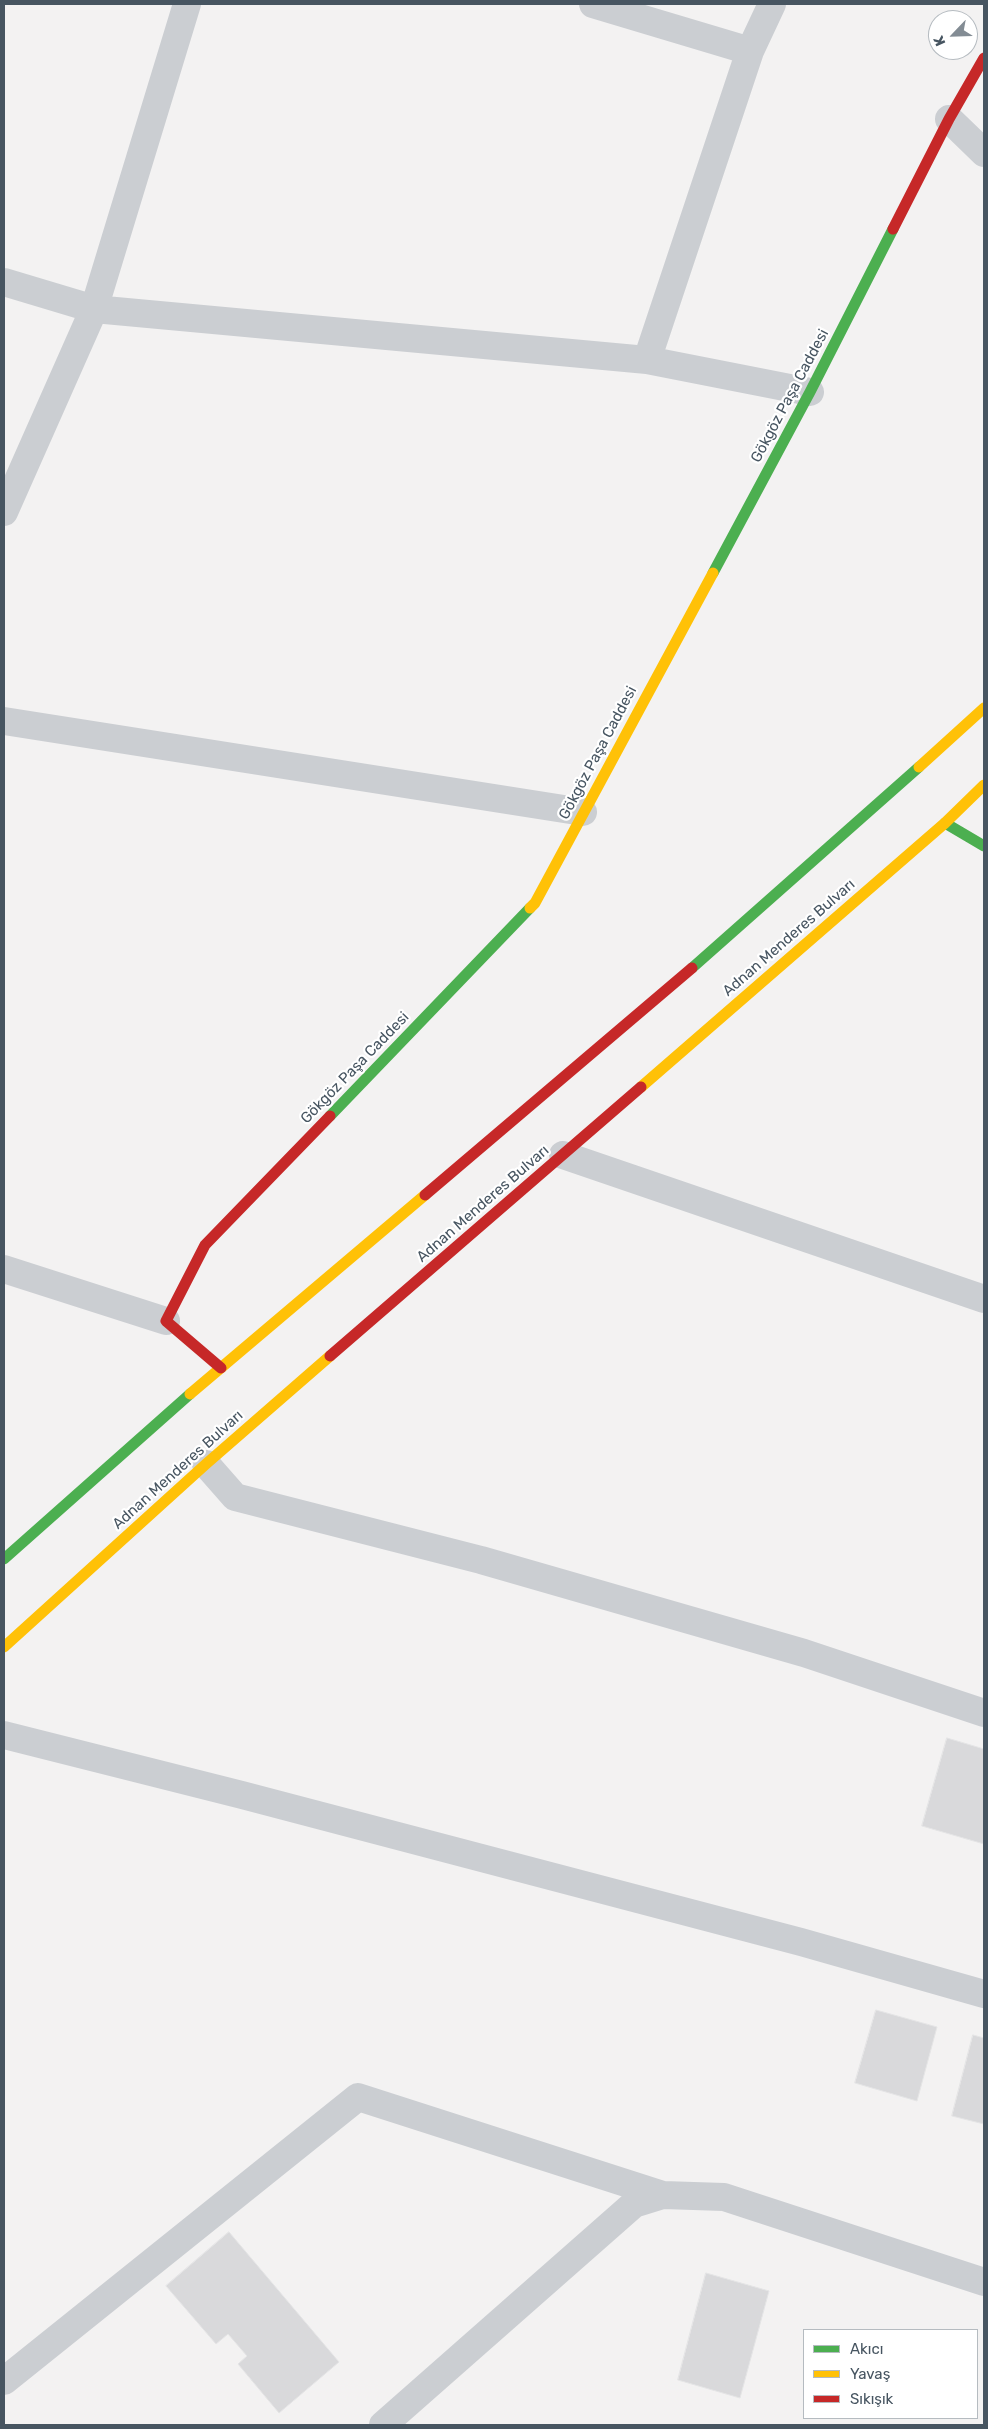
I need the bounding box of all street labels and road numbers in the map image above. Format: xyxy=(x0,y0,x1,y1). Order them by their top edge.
street label: Gökgöz Paşa Caddesi xyxy=(747,326,833,466)
street label: Gökgöz Paşa Caddesi xyxy=(555,683,641,823)
street label: Adnan Menderes Bulvarı xyxy=(719,876,859,1000)
street label: Gökgöz Paşa Caddesi xyxy=(297,1008,413,1128)
street label: Adnan Menderes Bulvarı xyxy=(413,1142,553,1266)
street label: Adnan Menderes Bulvarı xyxy=(109,1407,247,1533)

